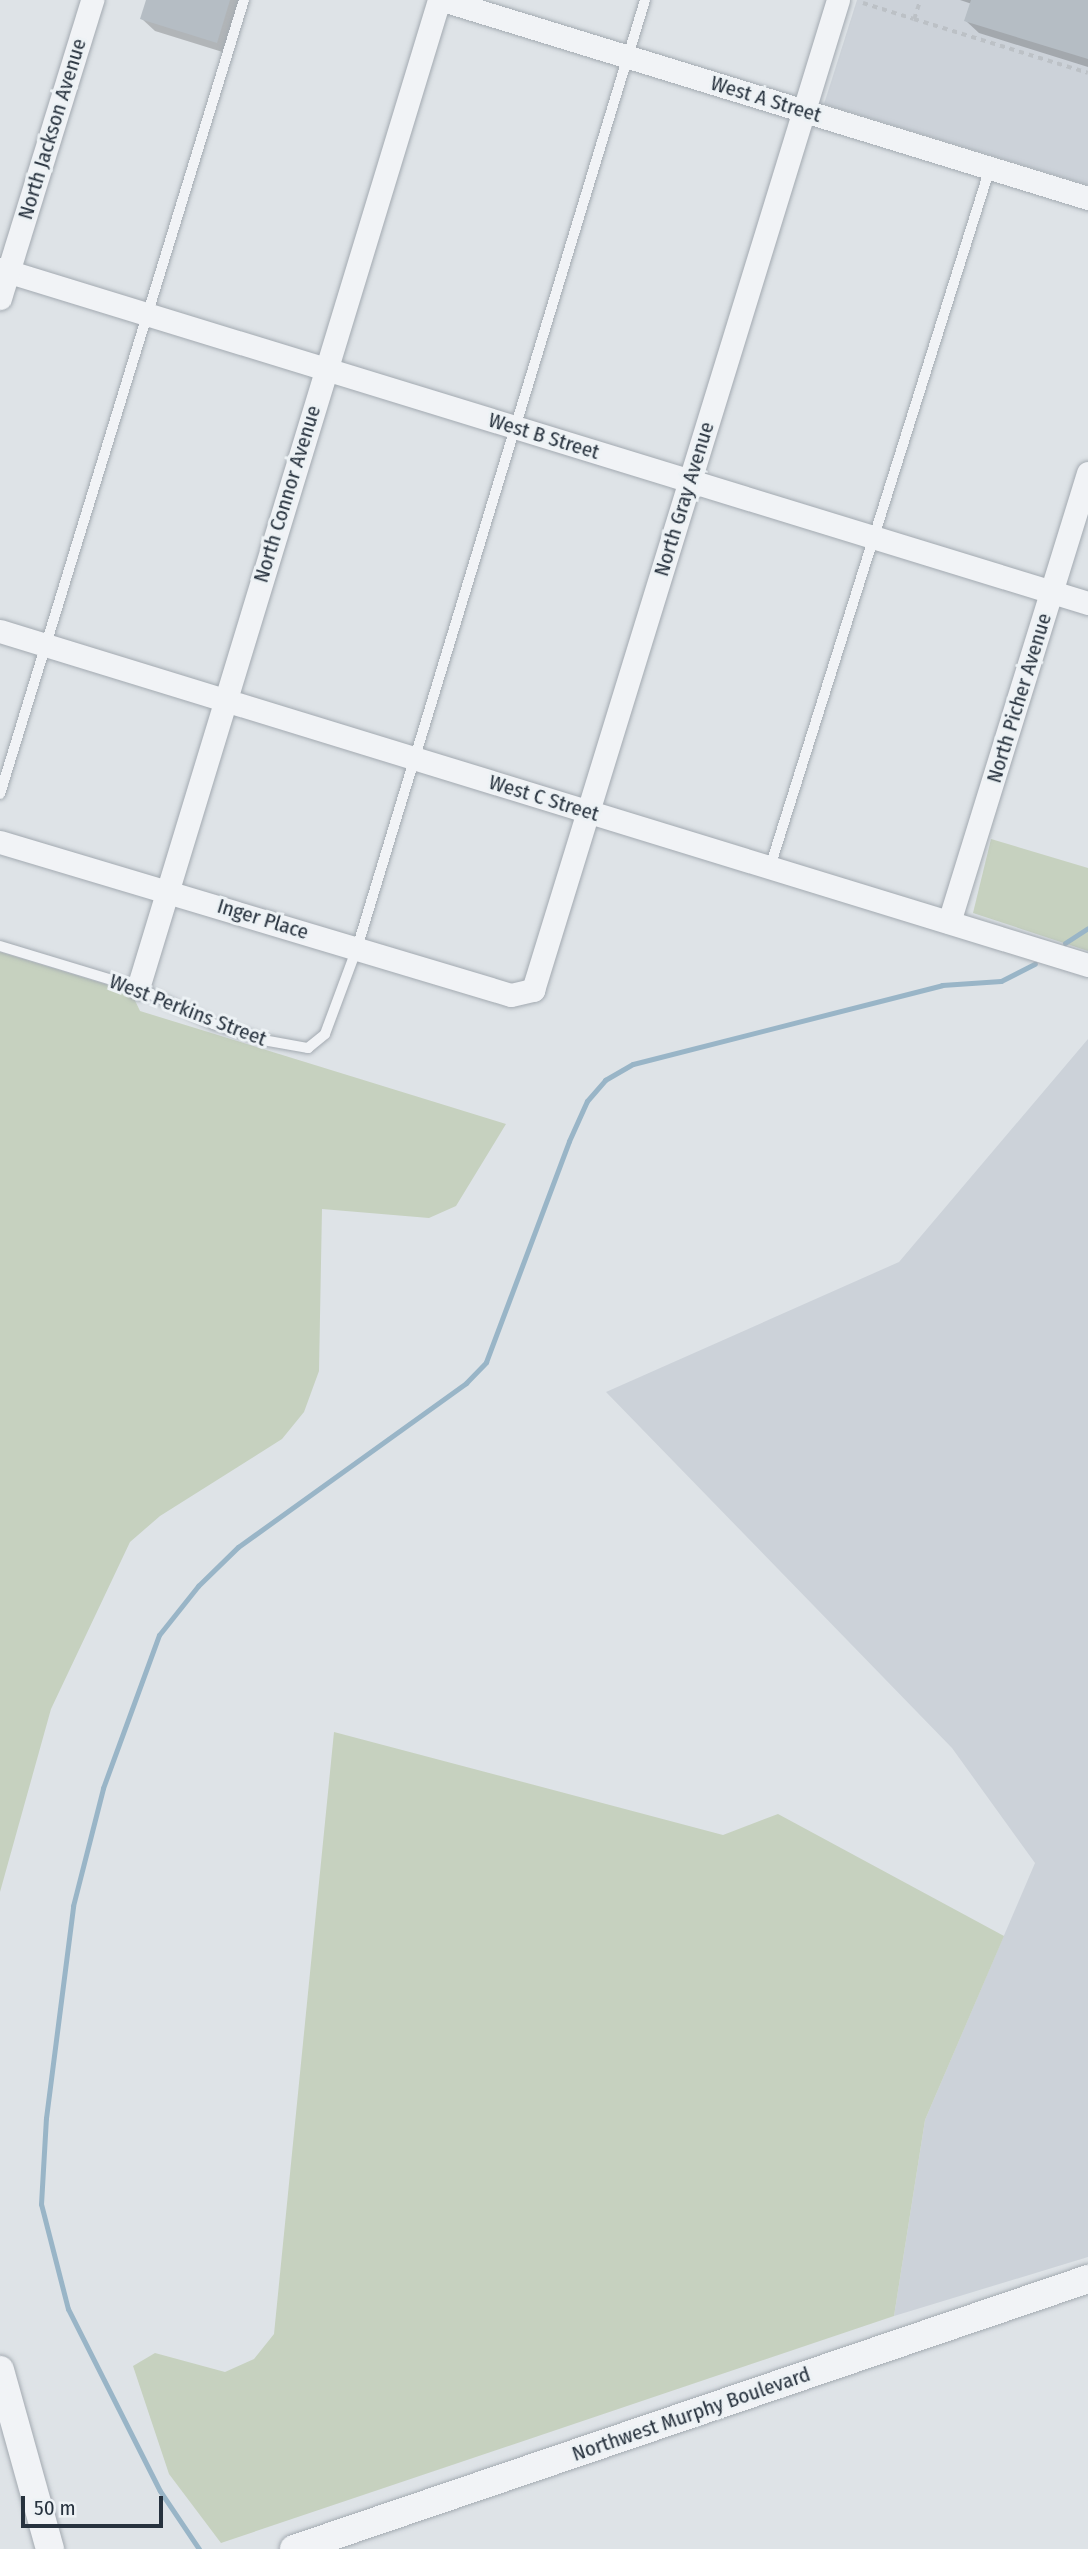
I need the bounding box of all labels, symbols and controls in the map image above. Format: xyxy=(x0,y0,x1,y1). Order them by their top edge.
street label: North Jackson Avenue xyxy=(12,36,92,222)
street label: West A Street xyxy=(708,70,824,128)
street label: North Connor Avenue xyxy=(248,402,326,586)
street label: West B Street xyxy=(485,407,603,465)
street label: North Gray Avenue xyxy=(649,419,719,579)
street label: North Picher Avenue xyxy=(981,610,1057,786)
street label: West C Street xyxy=(486,769,602,827)
street label: Inger Place xyxy=(214,893,312,945)
street label: West Perkins Street xyxy=(106,968,270,1052)
street label: Northwest Murphy Boulevard xyxy=(569,2361,813,2467)
scale bar xyxy=(24,2482,166,2526)
text: 50 m xyxy=(34,2495,76,2521)

